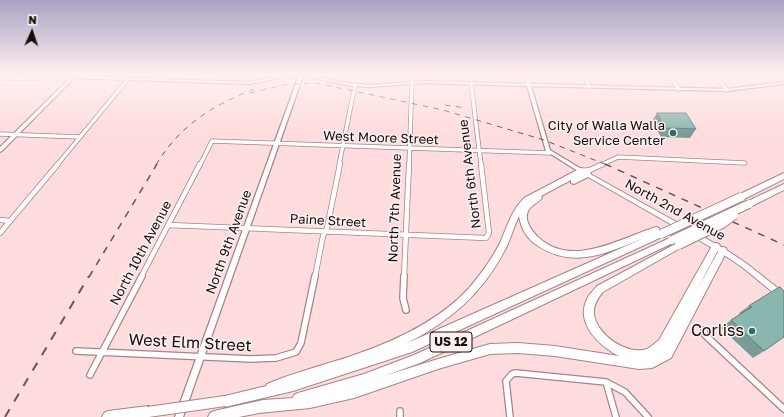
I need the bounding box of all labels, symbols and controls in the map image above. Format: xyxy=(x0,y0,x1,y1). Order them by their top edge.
north arrow xyxy=(12,12,52,52)
text: N xyxy=(28,13,37,26)
place label: City of Walla Walla Service Center xyxy=(548,118,665,149)
street label: North 6th Avenue xyxy=(456,119,484,229)
street label: West Moore Street xyxy=(323,128,439,148)
marker: City of Walla Walla Service Center xyxy=(668,128,678,138)
street label: North 7th Avenue xyxy=(385,153,405,263)
street label: North 2nd Avenue xyxy=(622,176,728,244)
street label: North 9th Avenue xyxy=(203,188,255,296)
street label: North 10th Avenue xyxy=(107,198,175,308)
street label: Paine Street xyxy=(289,211,367,231)
place label: Corliss xyxy=(691,321,744,341)
marker: Corliss xyxy=(747,326,757,336)
street label: West Elm Street xyxy=(128,330,252,356)
road number: US 12 xyxy=(430,332,472,352)

